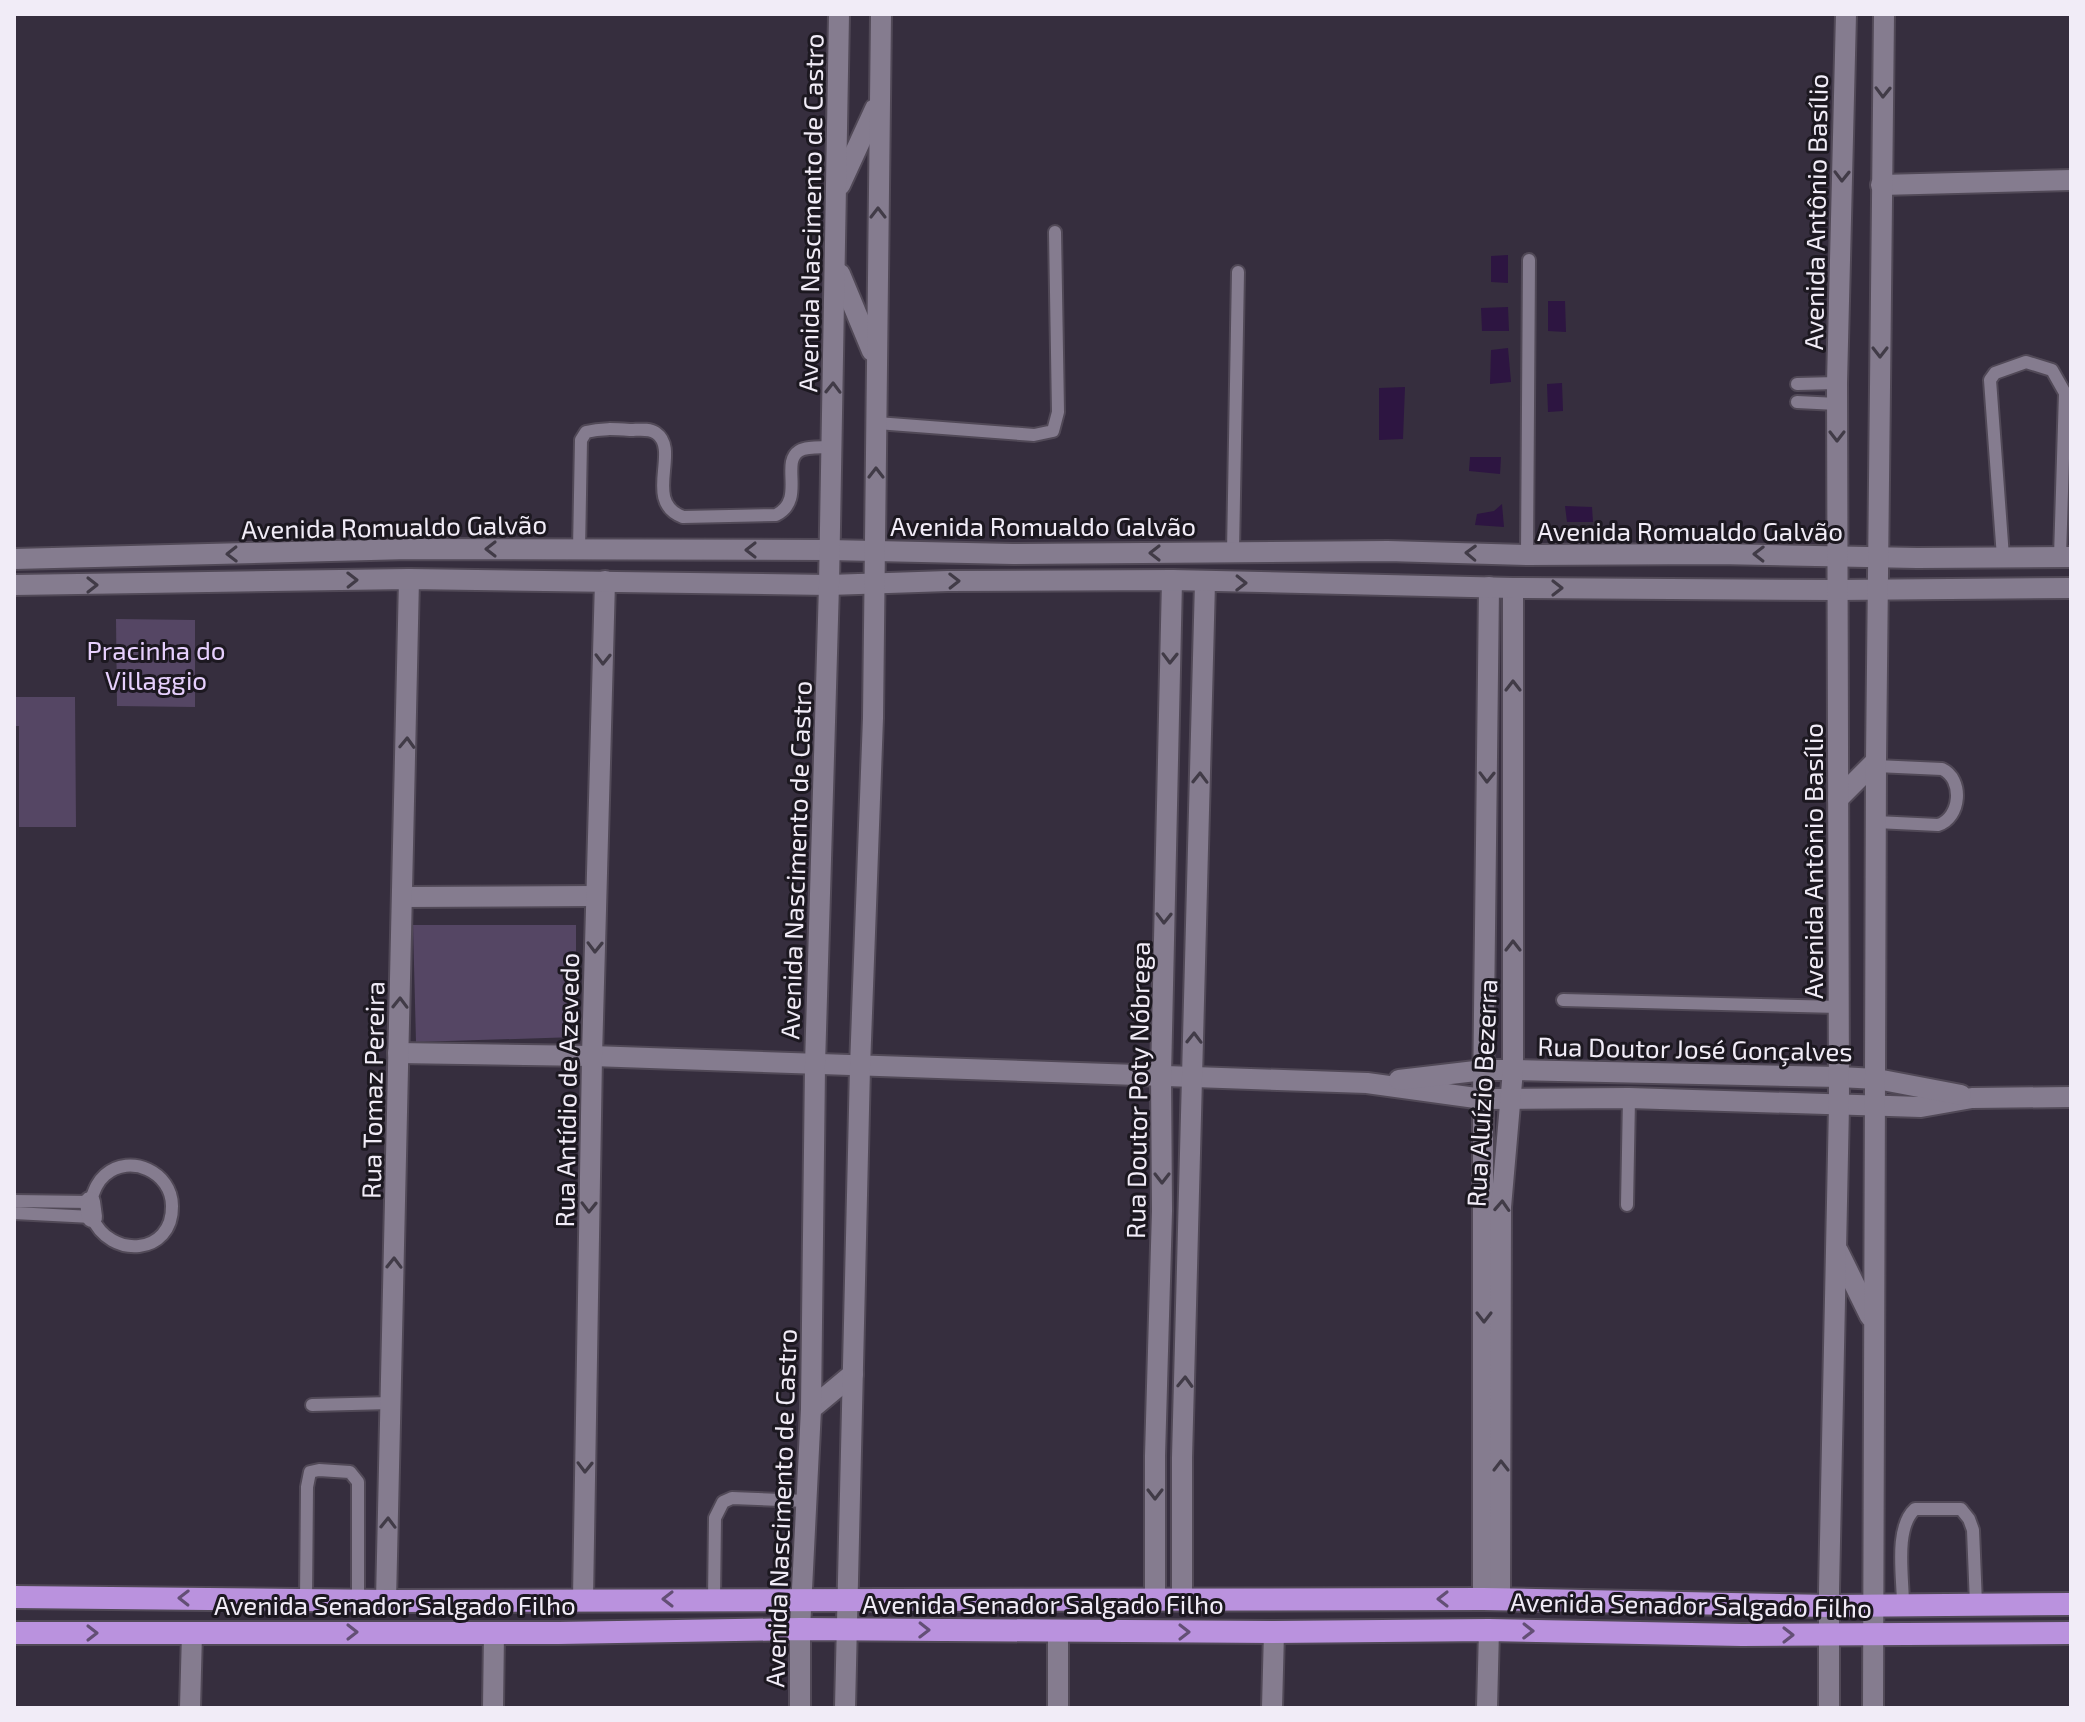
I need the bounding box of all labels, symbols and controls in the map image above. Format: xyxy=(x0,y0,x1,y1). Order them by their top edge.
street label: Avenida Nascimento de Castro xyxy=(791,33,829,393)
street label: Avenida Antônio Basílio xyxy=(1797,74,1833,350)
one-way arrow xyxy=(1874,86,1891,99)
one-way arrow xyxy=(1833,170,1851,183)
one-way arrow xyxy=(869,206,887,219)
one-way arrow xyxy=(1871,346,1889,359)
one-way arrow xyxy=(825,381,842,394)
one-way arrow xyxy=(1828,430,1846,443)
one-way arrow xyxy=(867,466,885,479)
street label: Avenida Romualdo Galvão xyxy=(241,508,547,544)
street label: Avenida Romualdo Galvão xyxy=(890,510,1196,541)
street label: Avenida Romualdo Galvão xyxy=(1537,515,1843,546)
one-way arrow xyxy=(484,540,497,558)
one-way arrow xyxy=(744,541,757,559)
one-way arrow xyxy=(1148,544,1161,562)
one-way arrow xyxy=(225,545,238,562)
one-way arrow xyxy=(1464,545,1477,562)
one-way arrow xyxy=(1752,546,1765,563)
one-way arrow xyxy=(346,572,359,589)
one-way arrow xyxy=(948,572,961,590)
one-way arrow xyxy=(1235,574,1248,591)
one-way arrow xyxy=(86,576,99,594)
one-way arrow xyxy=(1551,579,1564,597)
park label: Pracinha do Villaggio xyxy=(86,634,226,695)
one-way arrow xyxy=(1161,652,1179,665)
one-way arrow xyxy=(595,653,612,666)
one-way arrow xyxy=(1504,679,1522,692)
street label: Avenida Nascimento de Castro xyxy=(773,680,817,1040)
street label: Avenida Antônio Basílio xyxy=(1797,723,1828,999)
one-way arrow xyxy=(398,736,415,749)
one-way arrow xyxy=(1192,771,1209,784)
one-way arrow xyxy=(1478,771,1496,784)
one-way arrow xyxy=(1156,912,1173,925)
one-way arrow xyxy=(1504,939,1522,952)
one-way arrow xyxy=(586,941,603,954)
street label: Rua Doutor Poty Nóbrega xyxy=(1119,941,1155,1239)
street label: Rua Antídio de Azevedo xyxy=(548,953,584,1227)
street label: Rua Aluízio Bezerra xyxy=(1460,978,1502,1208)
street label: Rua Tomaz Pereira xyxy=(355,981,389,1199)
one-way arrow xyxy=(391,996,408,1009)
street label: Rua Doutor José Gonçalves xyxy=(1537,1030,1853,1068)
one-way arrow xyxy=(1186,1031,1203,1044)
one-way arrow xyxy=(1153,1172,1171,1185)
one-way arrow xyxy=(1493,1199,1510,1212)
one-way arrow xyxy=(580,1201,598,1214)
one-way arrow xyxy=(385,1256,403,1269)
one-way arrow xyxy=(1475,1311,1493,1324)
street label: Avenida Nascimento de Castro xyxy=(758,1328,802,1688)
one-way arrow xyxy=(1176,1375,1193,1388)
one-way arrow xyxy=(1492,1459,1510,1472)
one-way arrow xyxy=(576,1461,594,1474)
one-way arrow xyxy=(1146,1488,1164,1501)
one-way arrow xyxy=(379,1516,397,1529)
street label: Avenida Senador Salgado Filho xyxy=(1510,1585,1872,1623)
street label: Avenida Senador Salgado Filho xyxy=(862,1588,1224,1619)
street label: Avenida Senador Salgado Filho xyxy=(214,1589,576,1620)
one-way arrow xyxy=(177,1590,190,1607)
one-way arrow xyxy=(661,1590,674,1608)
one-way arrow xyxy=(1436,1590,1449,1608)
one-way arrow xyxy=(918,1621,931,1639)
one-way arrow xyxy=(1522,1622,1535,1640)
one-way arrow xyxy=(346,1623,359,1641)
one-way arrow xyxy=(1178,1623,1191,1641)
one-way arrow xyxy=(86,1624,99,1642)
one-way arrow xyxy=(1782,1626,1795,1644)

